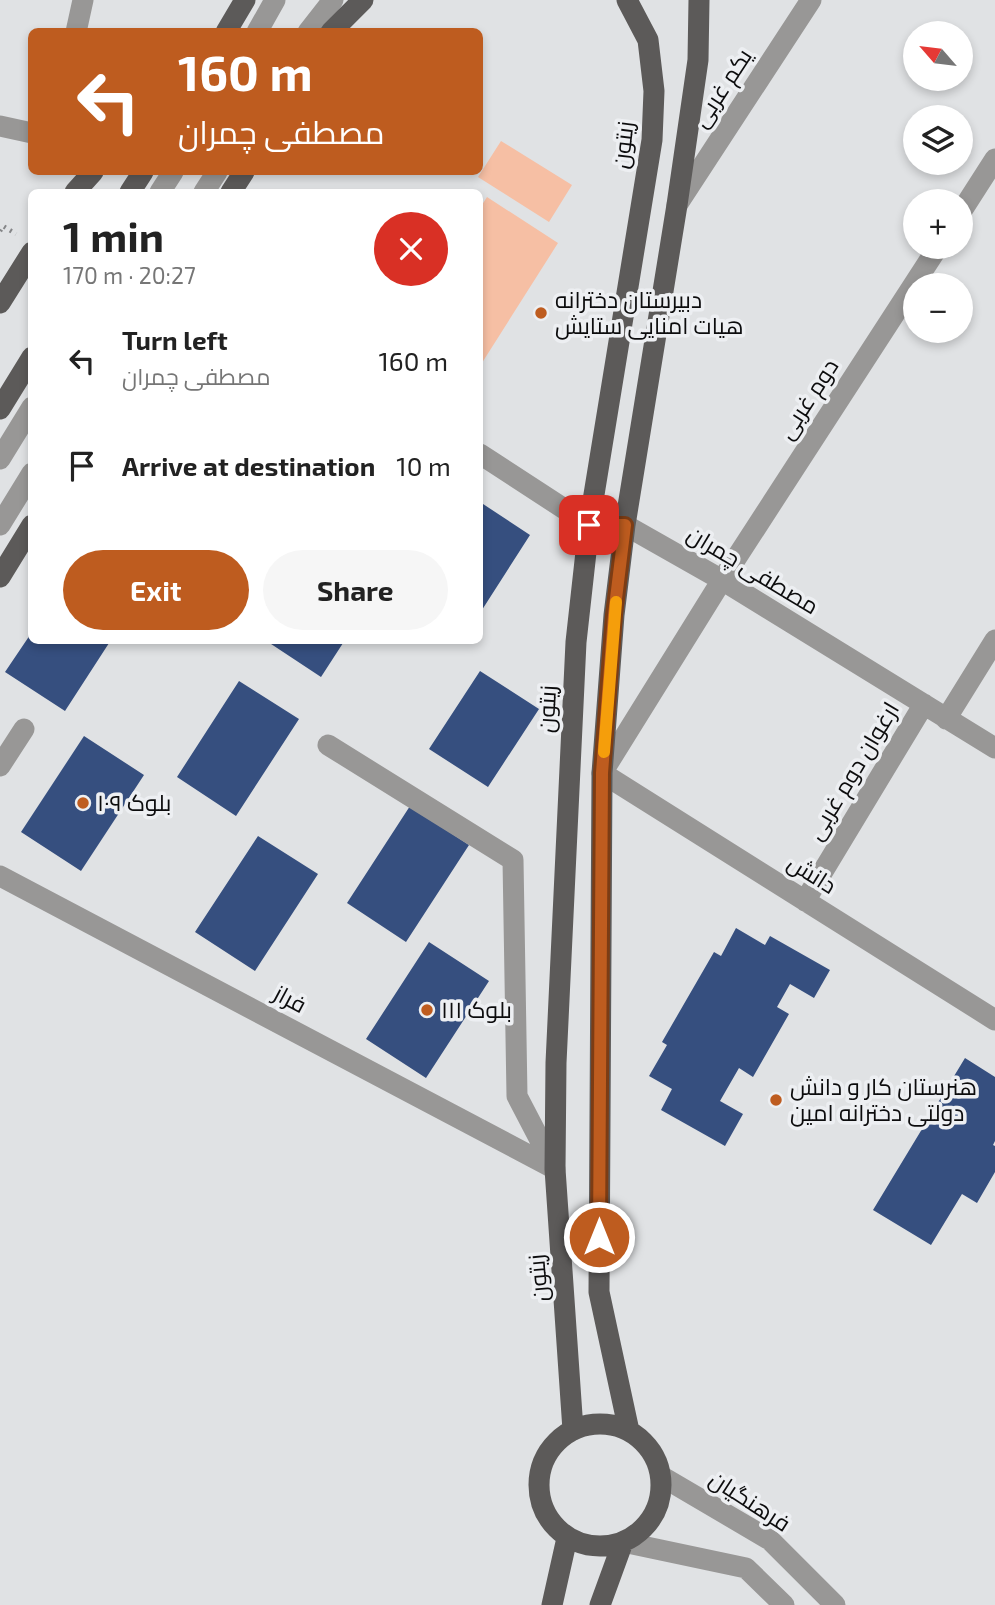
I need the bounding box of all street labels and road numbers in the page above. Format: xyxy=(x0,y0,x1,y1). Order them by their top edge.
street label: یکم غربی xyxy=(685,43,760,134)
street label: زیتون xyxy=(605,120,640,170)
street label: دوم غربی xyxy=(771,353,846,446)
street label: مصطفی چمران xyxy=(682,519,824,621)
street label: زیتون xyxy=(531,684,562,733)
street label: ارغوان دوم غربی xyxy=(800,696,907,846)
street label: دانش xyxy=(782,847,842,900)
street label: فراز xyxy=(268,977,312,1018)
street label: زیتون xyxy=(521,1253,554,1303)
street label: فرهنگیان xyxy=(704,1464,796,1538)

